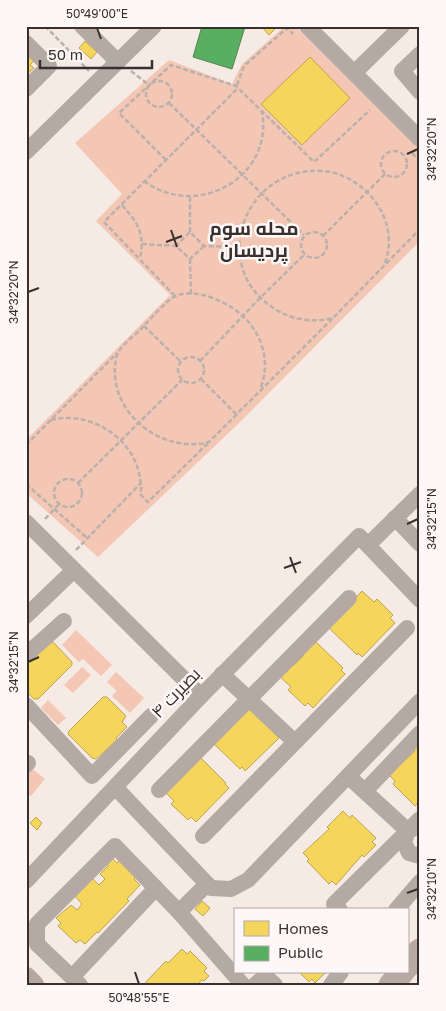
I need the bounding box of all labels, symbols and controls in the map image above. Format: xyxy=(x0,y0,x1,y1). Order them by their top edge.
text: 50°49'00"E xyxy=(66,6,128,21)
scale bar xyxy=(40,38,152,70)
text: 50 m xyxy=(48,45,83,63)
text: 34°32'20"N xyxy=(424,117,439,181)
district label: محله سوم پردیسان xyxy=(209,216,299,264)
text: 34°32'20"N xyxy=(6,260,21,324)
text: 34°32'15"N xyxy=(424,488,439,550)
text: 34°32'15"N xyxy=(6,631,21,693)
street label: بصیرت ۴ xyxy=(146,663,205,723)
text: 34°32'10"N xyxy=(424,858,439,920)
legend xyxy=(234,908,408,974)
text: Homes xyxy=(278,919,328,937)
text: Public xyxy=(278,943,323,961)
text: 50°48'55"E xyxy=(108,990,170,1005)

